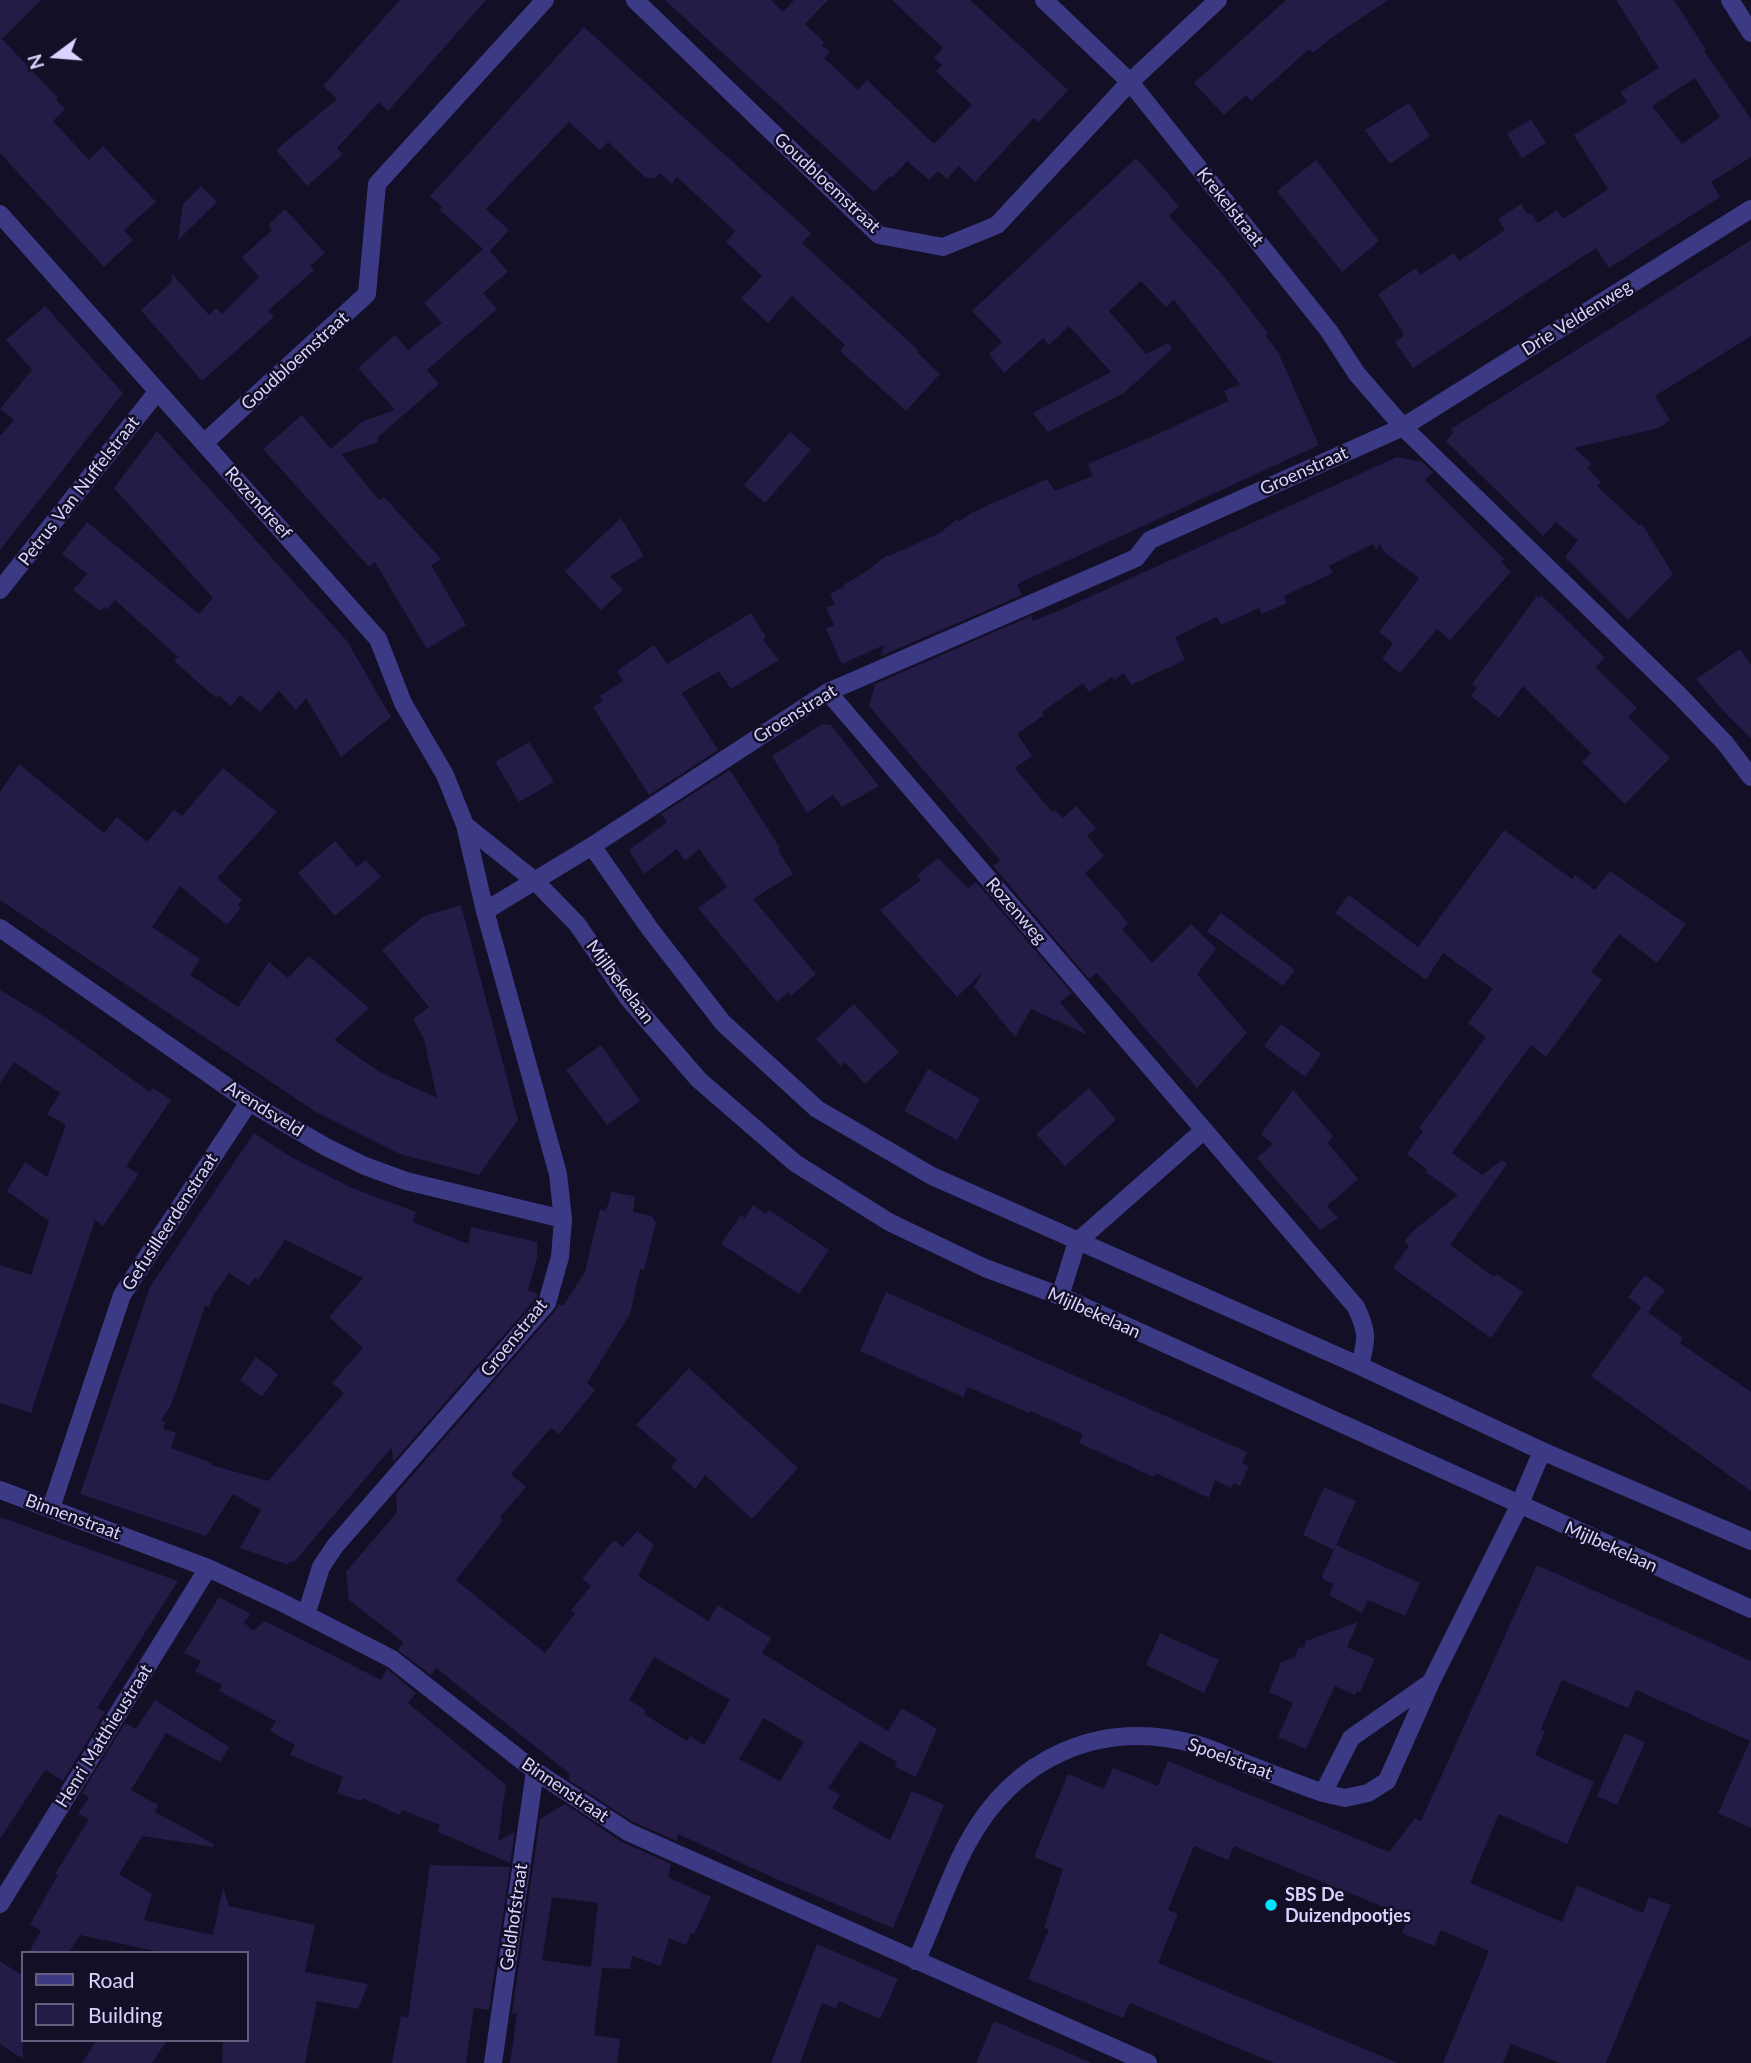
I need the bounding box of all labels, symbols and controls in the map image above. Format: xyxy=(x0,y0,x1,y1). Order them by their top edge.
north arrow xyxy=(21,21,91,91)
text: N xyxy=(22,52,48,72)
street label: Goudbloemstraat xyxy=(770,128,884,238)
street label: Krekelstraat xyxy=(1192,163,1268,251)
street label: Drie Veldenweg xyxy=(1518,276,1636,360)
street label: Goudbloemstraat xyxy=(237,307,353,415)
street label: Petrus Van Nuffelstraat xyxy=(14,412,144,570)
street label: Groenstraat xyxy=(1257,442,1351,500)
street label: Rozendreef xyxy=(220,462,296,544)
street label: Groenstraat xyxy=(749,680,841,748)
street label: Rozenweg xyxy=(981,873,1051,949)
street label: Mijlbekelaan xyxy=(581,936,659,1028)
street label: Arendsveld xyxy=(221,1076,307,1142)
street label: Gefusilleerdenstraat xyxy=(118,1149,222,1295)
street label: Mijlbekelaan xyxy=(1044,1283,1144,1343)
street label: Groenstraat xyxy=(476,1295,552,1381)
street label: Binnenstraat xyxy=(22,1490,124,1544)
street label: Mijlbekelaan xyxy=(1561,1517,1661,1577)
street label: Henri Matthieustraat xyxy=(51,1660,157,1812)
street label: Spoelstraat xyxy=(1185,1734,1275,1784)
street label: Binnenstraat xyxy=(517,1753,613,1827)
street label: Geldhofstraat xyxy=(496,1862,532,1972)
place label: SBS De Duizendpootjes xyxy=(1285,1884,1411,1926)
marker: SBS De Duizendpootjes xyxy=(1263,1897,1279,1913)
legend xyxy=(21,1951,248,2042)
text: Road xyxy=(88,1967,135,1992)
text: Building xyxy=(88,2002,163,2027)

